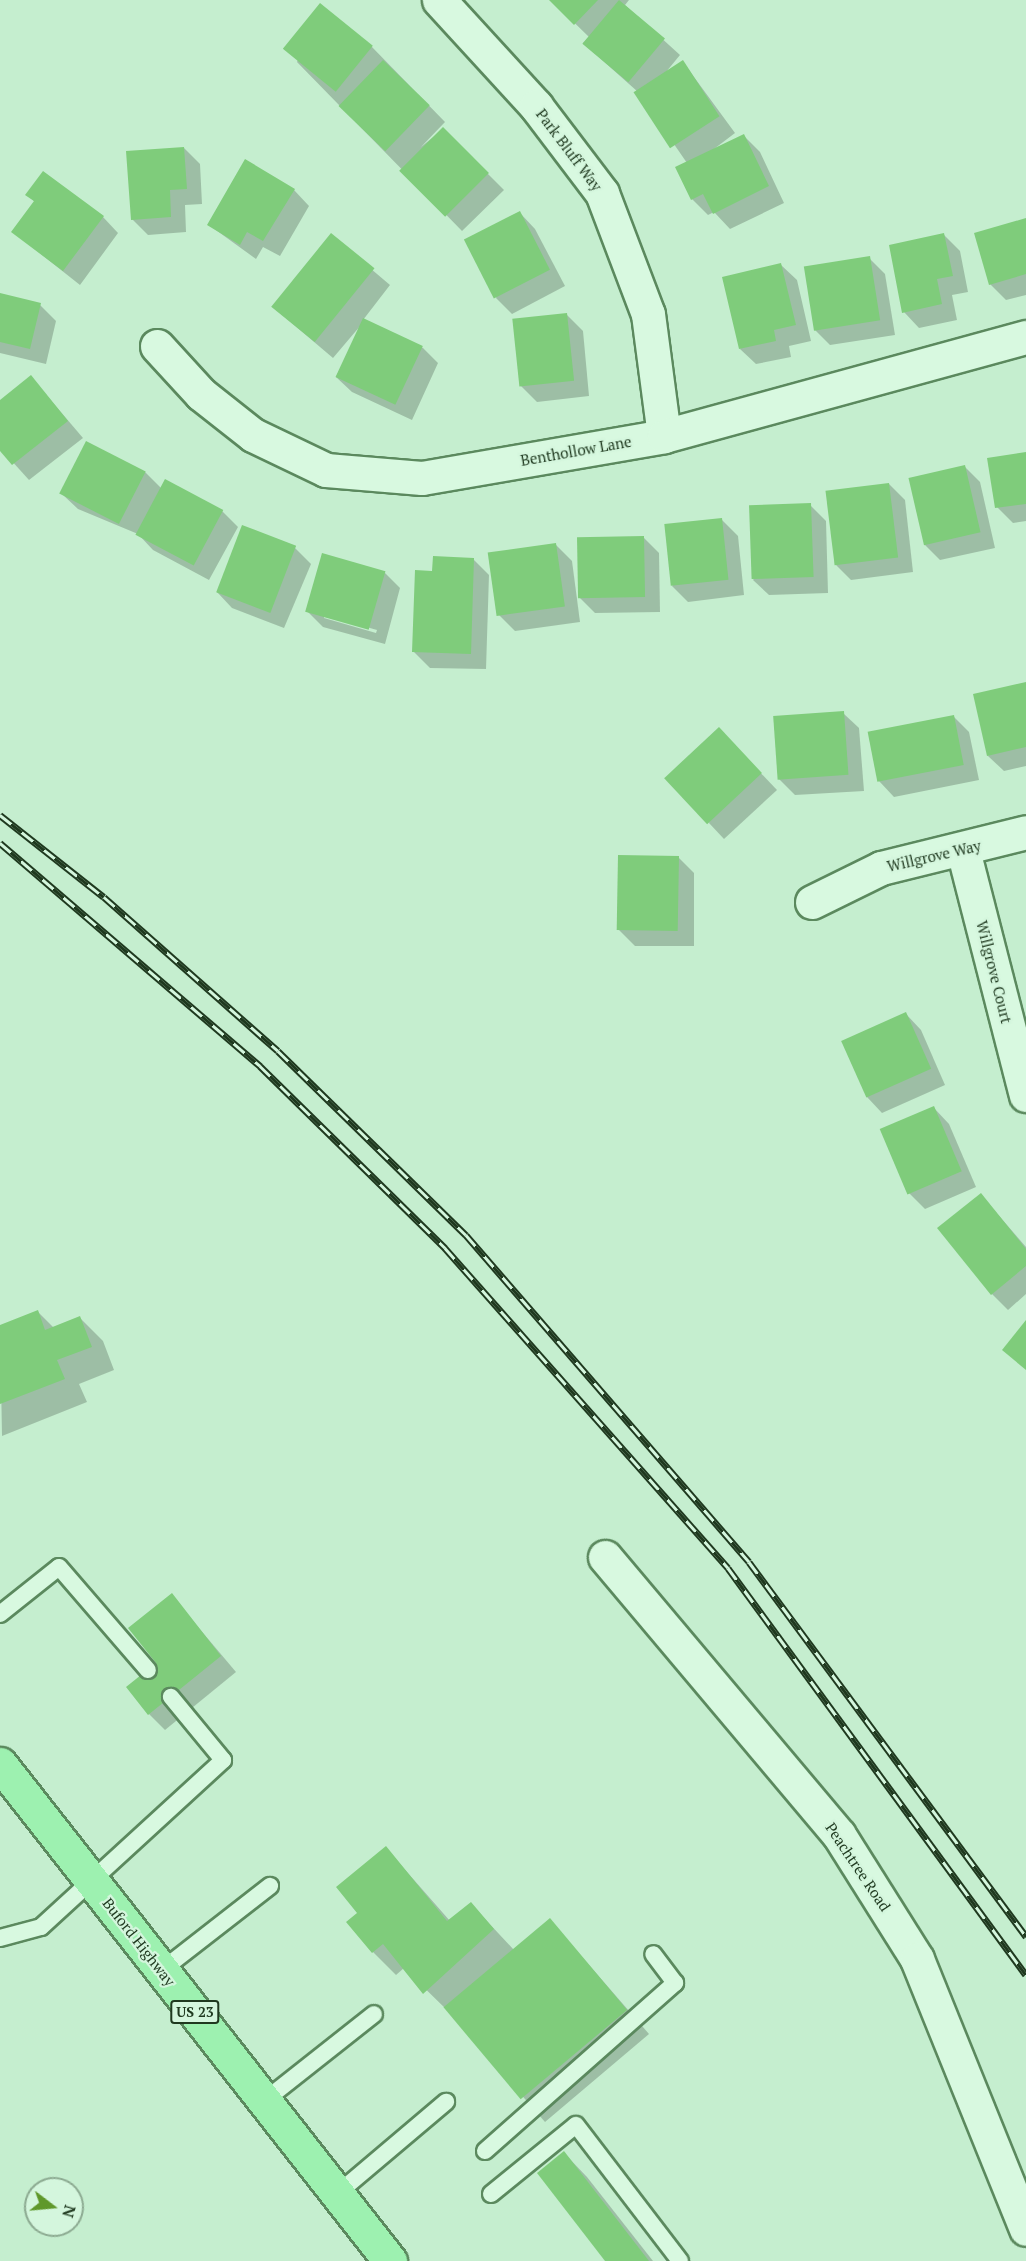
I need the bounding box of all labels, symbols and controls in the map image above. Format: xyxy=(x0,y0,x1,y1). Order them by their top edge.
street label: Park Bluff Way xyxy=(532,105,606,195)
street label: Benthollow Lane xyxy=(519,432,633,470)
street label: Willgrove Way xyxy=(885,836,983,876)
street label: Willgrove Court xyxy=(973,919,1015,1025)
street label: Peachtree Road xyxy=(822,1819,894,1915)
street label: Buford Highway xyxy=(99,1894,179,1990)
road number: US 23 xyxy=(170,2001,220,2023)
north arrow xyxy=(24,2177,84,2237)
text: N xyxy=(57,2203,82,2220)

